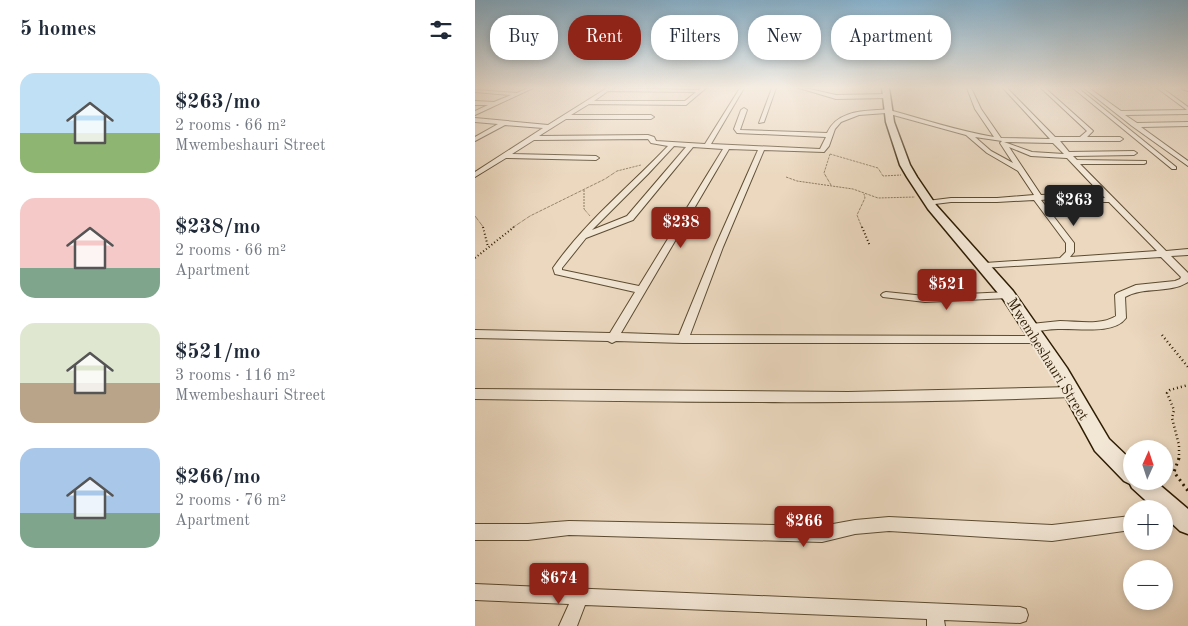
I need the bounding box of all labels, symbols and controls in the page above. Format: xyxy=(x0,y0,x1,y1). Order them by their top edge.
chip: Buy xyxy=(490,15,558,60)
chip: Rent xyxy=(568,15,641,60)
chip: Filters xyxy=(651,15,738,60)
chip: New xyxy=(748,15,821,60)
chip: Apartment xyxy=(831,15,951,60)
icon: filters xyxy=(427,16,455,44)
text: 5 homes xyxy=(20,19,96,40)
text: $263/mo xyxy=(175,92,261,113)
icon: home xyxy=(60,93,120,153)
text: 2 rooms · 66 m² xyxy=(175,118,286,134)
text: Mwembeshauri Street xyxy=(175,138,326,154)
pin: $263 xyxy=(1044,184,1104,227)
text: $263 xyxy=(1055,193,1093,209)
pin: $238 xyxy=(651,206,711,249)
text: $238 xyxy=(662,215,700,231)
text: $238/mo xyxy=(175,217,261,238)
icon: home xyxy=(60,218,120,278)
text: 2 rooms · 66 m² xyxy=(175,243,286,259)
text: Apartment xyxy=(175,263,250,279)
pin: $521 xyxy=(917,268,977,311)
text: $521 xyxy=(928,277,966,293)
street label: Mwembeshauri Street xyxy=(1003,296,1090,424)
text: $521/mo xyxy=(175,342,261,363)
icon: home xyxy=(60,343,120,403)
text: 3 rooms · 116 m² xyxy=(175,368,295,384)
text: Mwembeshauri Street xyxy=(175,388,326,404)
north arrow xyxy=(1123,440,1173,490)
map controls xyxy=(1123,440,1173,610)
text: $266/mo xyxy=(175,467,261,488)
icon: home xyxy=(60,468,120,528)
text: 2 rooms · 76 m² xyxy=(175,493,286,509)
button: + xyxy=(1123,500,1173,550)
pin: $266 xyxy=(774,506,834,548)
text: Apartment xyxy=(175,513,250,529)
text: $266 xyxy=(785,514,823,530)
button: − xyxy=(1123,560,1173,610)
pin: $674 xyxy=(529,562,589,605)
text: $674 xyxy=(540,571,578,587)

